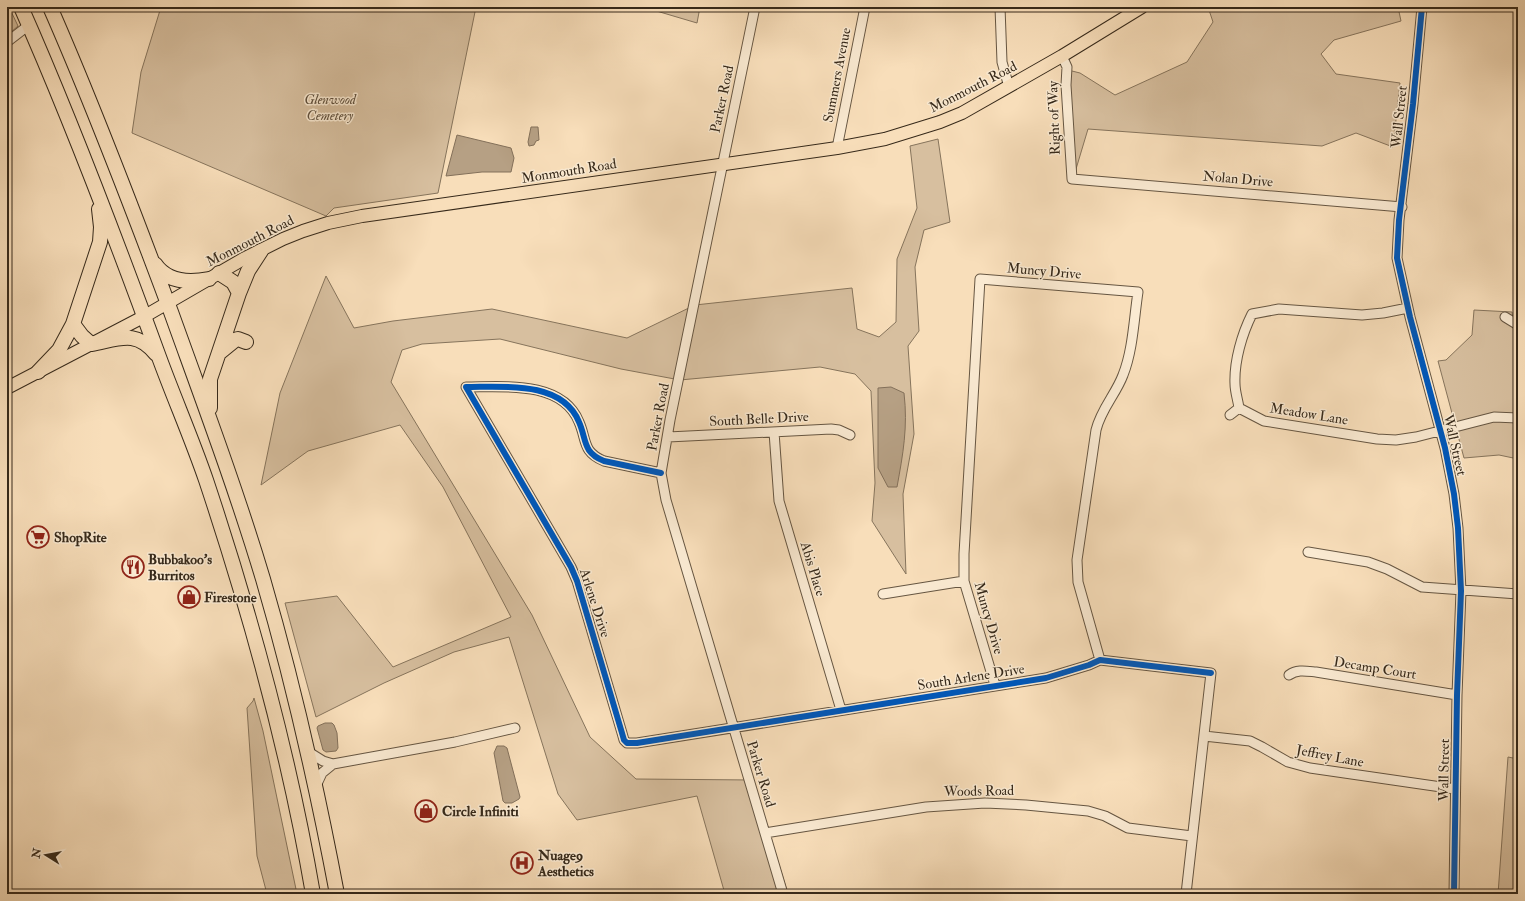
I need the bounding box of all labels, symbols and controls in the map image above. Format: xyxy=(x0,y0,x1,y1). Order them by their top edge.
street label: Summers Avenue xyxy=(819,26,855,124)
street label: Monmouth Road xyxy=(926,58,1020,116)
street label: Parker Road xyxy=(707,64,737,134)
street label: Right of Way xyxy=(1044,80,1065,155)
street label: Wall Street xyxy=(1387,85,1411,150)
park label: Glenwood Cemetery xyxy=(304,91,357,124)
street label: Monmouth Road xyxy=(520,155,618,187)
street label: Nolan Drive xyxy=(1202,167,1274,191)
street label: Monmouth Road xyxy=(203,212,297,270)
street label: Muncy Drive xyxy=(1006,259,1082,284)
street label: Parker Road xyxy=(643,382,673,452)
street label: Meadow Lane xyxy=(1269,399,1349,429)
street label: South Belle Drive xyxy=(709,408,809,430)
street label: Wall Street xyxy=(1439,412,1470,478)
supermarket icon: ShopRite xyxy=(25,524,51,550)
place label: ShopRite xyxy=(54,529,107,547)
street label: Abis Place xyxy=(796,539,829,599)
place label: Bubbakoo's Burritos xyxy=(148,551,212,584)
restaurant icon: Bubbakoo's Burritos xyxy=(120,554,146,580)
street label: Arlene Drive xyxy=(576,565,614,640)
street label: Muncy Drive xyxy=(970,580,1007,657)
shop icon: Firestone xyxy=(176,584,202,610)
place label: Firestone xyxy=(204,589,257,606)
street label: Decamp Court xyxy=(1332,653,1418,684)
street label: South Arlene Drive xyxy=(916,660,1026,694)
street label: Wall Street xyxy=(1435,738,1453,802)
street label: Parker Road xyxy=(743,739,779,809)
street label: Jeffrey Lane xyxy=(1294,741,1365,772)
street label: Woods Road xyxy=(943,782,1014,800)
shop icon: Circle Infiniti xyxy=(413,798,439,824)
place label: Circle Infiniti xyxy=(442,803,519,820)
north arrow xyxy=(26,835,66,875)
text: N xyxy=(29,846,44,860)
place label: Nuage9 Aesthetics xyxy=(537,847,594,880)
hospital icon: Nuage9 Aesthetics xyxy=(509,850,535,876)

